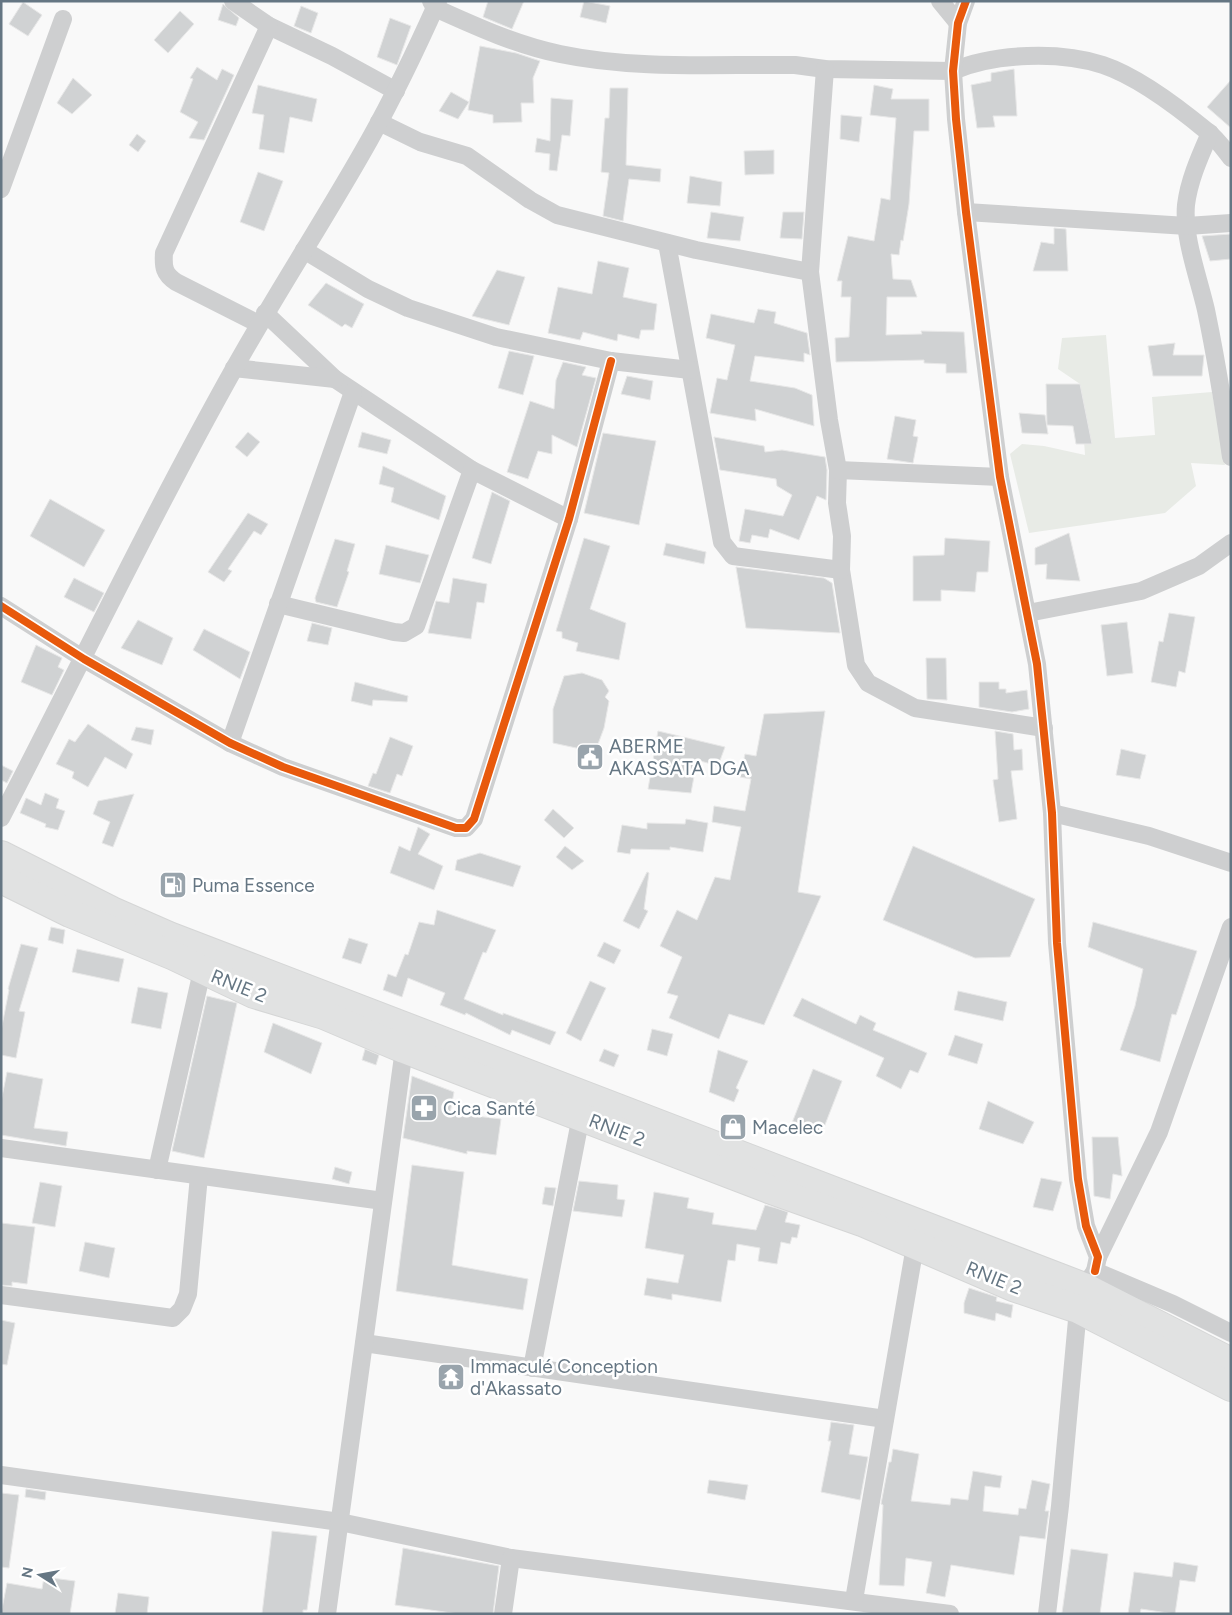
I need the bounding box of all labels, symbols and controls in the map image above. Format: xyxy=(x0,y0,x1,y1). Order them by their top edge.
place label: ABERME AKASSATA DGA xyxy=(609,735,749,780)
public building icon: ABERME AKASSATA DGA xyxy=(575,742,605,772)
fuel station icon: Puma Essence xyxy=(158,870,188,900)
place label: Puma Essence xyxy=(192,874,315,897)
street label: RNIE 2 xyxy=(208,964,270,1008)
pharmacy icon: Cica Santé xyxy=(409,1093,439,1123)
place label: Cica Santé xyxy=(443,1097,535,1120)
street label: RNIE 2 xyxy=(586,1109,648,1151)
shop icon: Macelec xyxy=(718,1112,748,1142)
place label: Macelec xyxy=(752,1116,823,1139)
street label: RNIE 2 xyxy=(963,1256,1025,1300)
place label: Immaculé Conception d'Akassato xyxy=(470,1355,658,1400)
temple icon: Immaculé Conception d'Akassato xyxy=(436,1362,466,1392)
north arrow xyxy=(15,1550,65,1600)
text: N xyxy=(18,1566,37,1580)

